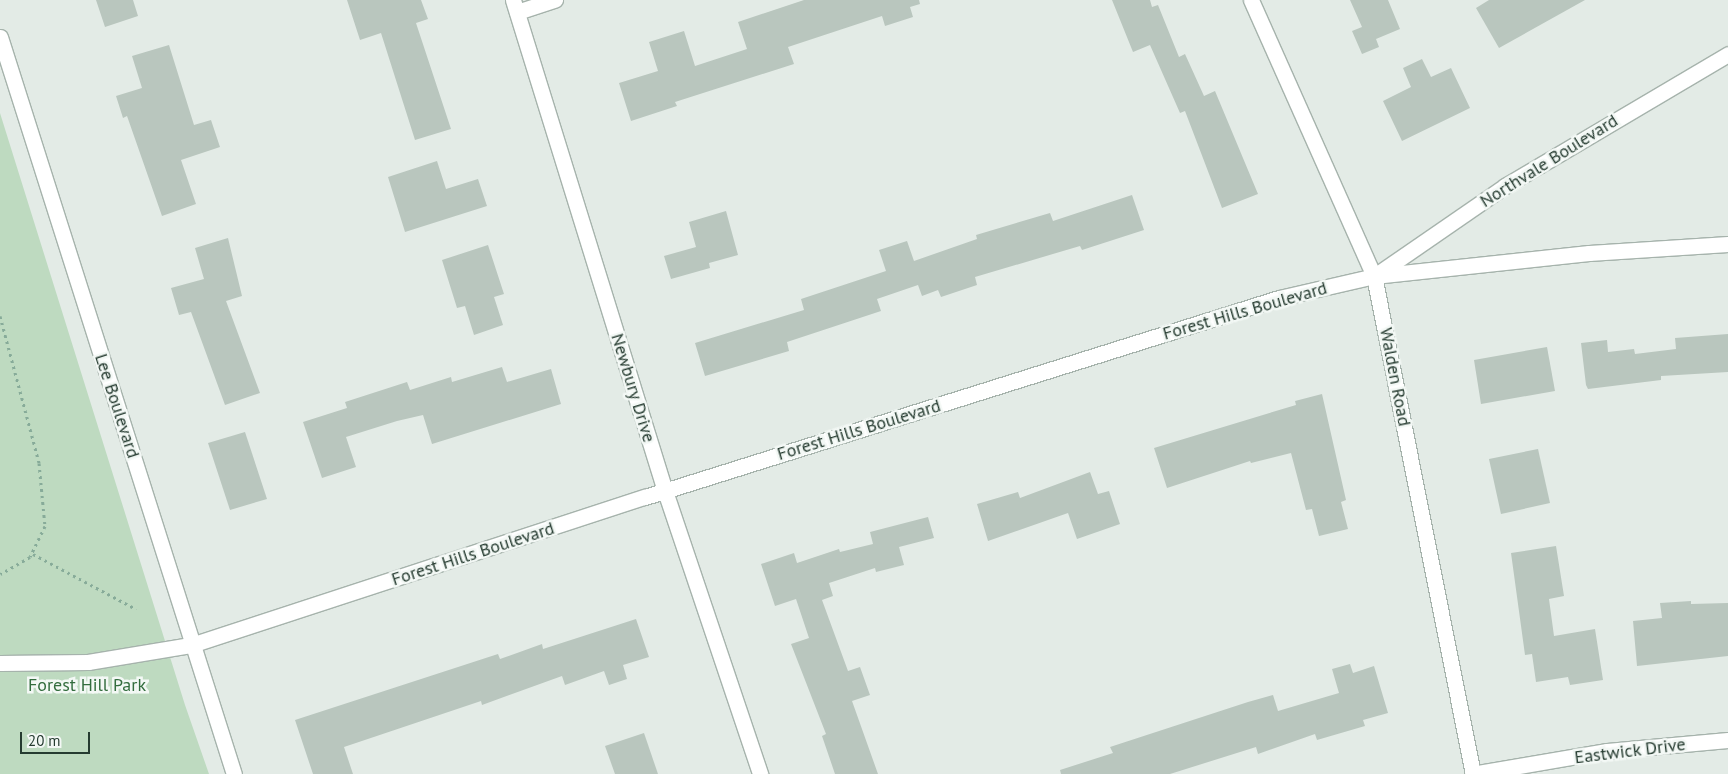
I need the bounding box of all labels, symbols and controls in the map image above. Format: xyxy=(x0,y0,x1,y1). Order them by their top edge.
street label: Northvale Boulevard xyxy=(1476,110,1622,212)
street label: Forest Hills Boulevard xyxy=(1160,277,1330,345)
street label: Walden Road xyxy=(1375,326,1415,428)
street label: Newbury Drive xyxy=(606,331,660,445)
street label: Lee Boulevard xyxy=(90,351,144,461)
street label: Forest Hills Boulevard xyxy=(775,395,943,465)
street label: Forest Hills Boulevard xyxy=(389,517,557,591)
park label: Forest Hill Park xyxy=(28,674,146,696)
scale bar xyxy=(22,722,92,754)
text: 20 m xyxy=(28,731,61,750)
street label: Eastwick Drive xyxy=(1573,733,1687,769)

